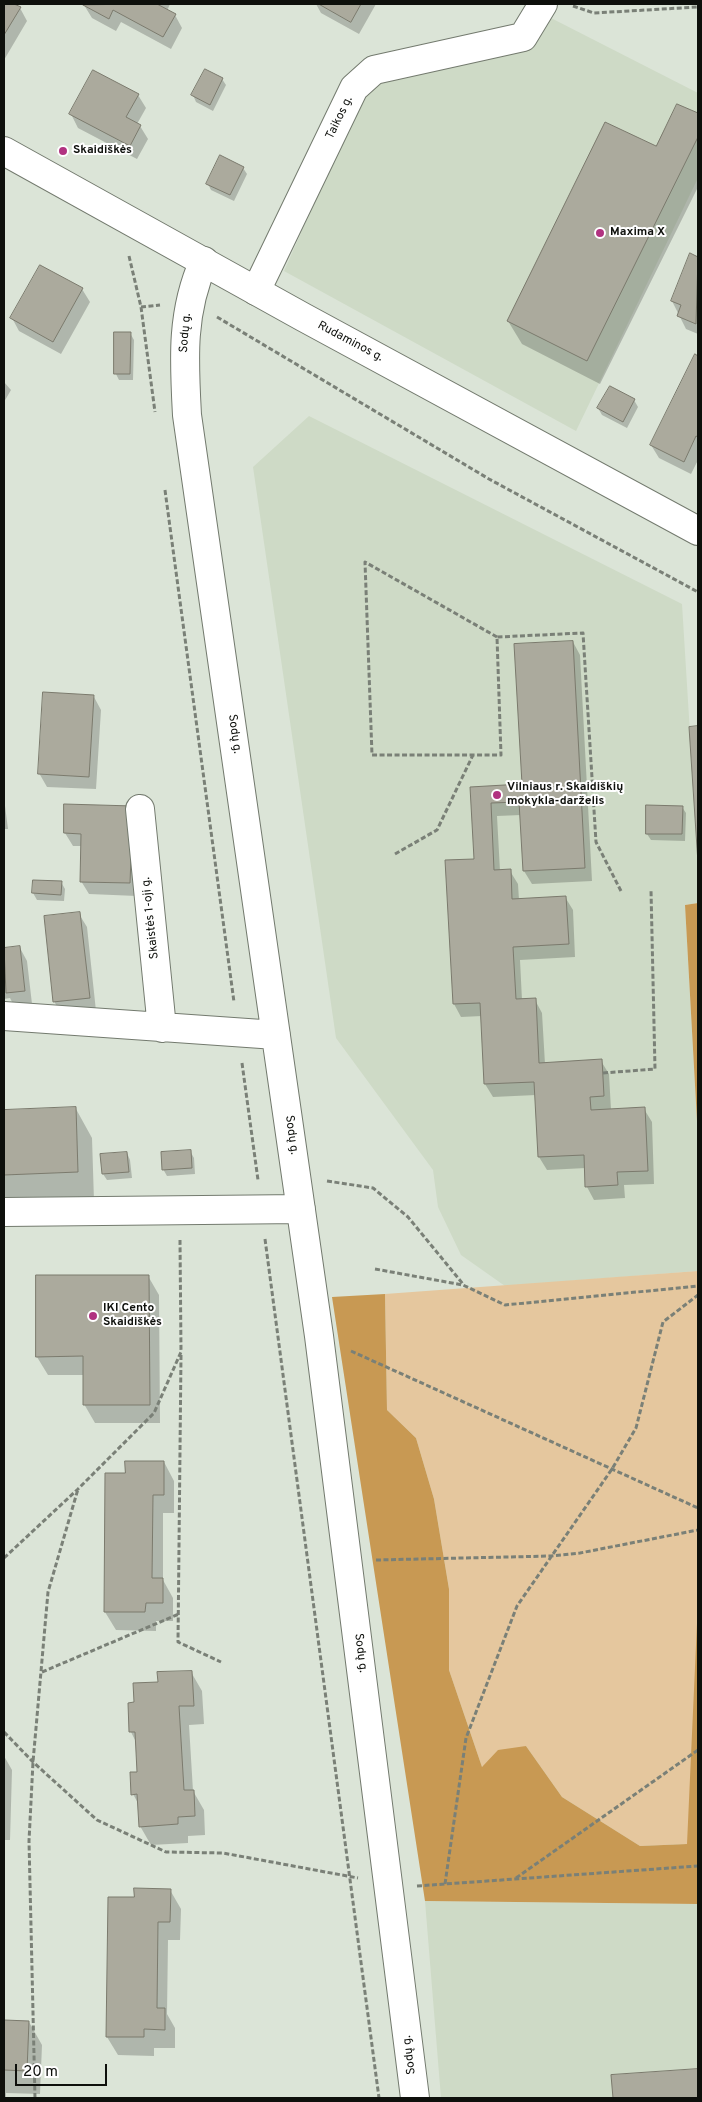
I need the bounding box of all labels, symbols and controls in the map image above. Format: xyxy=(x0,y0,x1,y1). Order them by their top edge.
street label: Taikos g. xyxy=(323,94,357,142)
place label: Skaidiškės xyxy=(73,144,132,158)
marker: Skaidiškės xyxy=(57,145,69,157)
place label: Maxima X xyxy=(610,226,665,240)
marker: Maxima X xyxy=(594,227,606,239)
street label: Sodų g. xyxy=(177,313,195,353)
street label: Rudaminos g. xyxy=(315,319,385,365)
street label: Sodų g. xyxy=(224,713,244,755)
place label: Vilniaus r. Skaidiškių mokykla-darželis xyxy=(507,781,623,809)
marker: Vilniaus r. Skaidiškių mokykla-darželis xyxy=(491,789,503,801)
street label: Skaistės 1-oji g. xyxy=(140,876,162,960)
street label: Sodų g. xyxy=(281,1114,301,1156)
place label: IKI Cento Skaidiškės xyxy=(103,1302,162,1330)
marker: IKI Cento Skaidiškės xyxy=(87,1310,99,1322)
street label: Sodų g. xyxy=(350,1632,370,1674)
street label: Sodų g. xyxy=(400,2034,420,2076)
scale bar xyxy=(18,2054,110,2086)
text: 20 m xyxy=(23,2063,58,2082)

